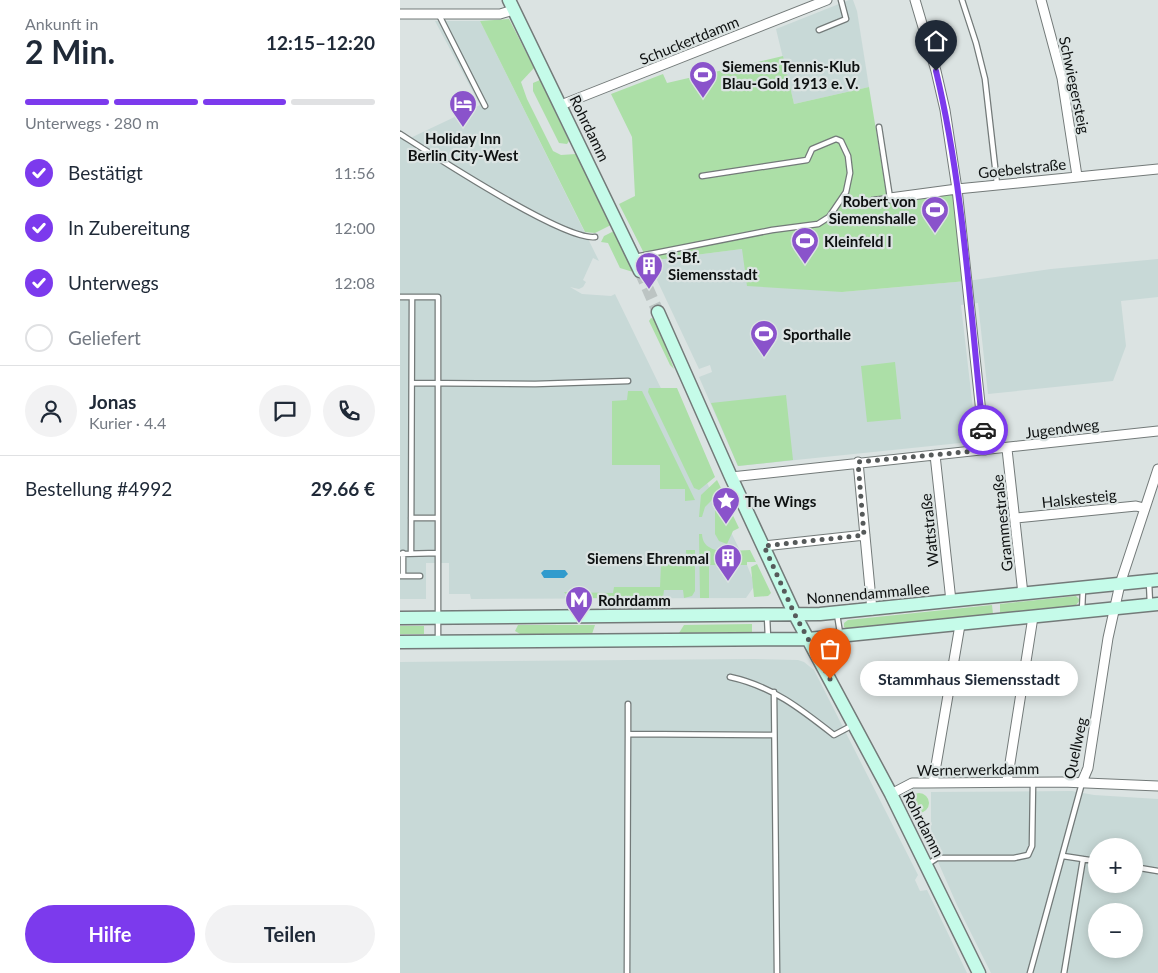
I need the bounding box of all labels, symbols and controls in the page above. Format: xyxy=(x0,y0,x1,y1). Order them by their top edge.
street label: Schuckertdamm xyxy=(637,12,741,68)
text: Ankunft in xyxy=(25,14,98,33)
pin xyxy=(915,20,957,71)
icon: home xyxy=(922,27,950,55)
text: 12:15–12:20 xyxy=(266,31,375,54)
text: 2 Min. xyxy=(25,32,115,71)
street label: Schwiegersteig xyxy=(1056,35,1094,136)
place label: Siemens Tennis-Klub Blau-Gold 1913 e. V. xyxy=(722,57,860,92)
sports icon: Siemens Tennis-Klub Blau-Gold 1913 e. V. xyxy=(688,60,718,99)
hotel icon: Holiday Inn Berlin City-West xyxy=(448,89,478,128)
street label: Rohrdamm xyxy=(566,92,614,164)
text: Unterwegs · 280 m xyxy=(25,113,159,132)
place label: Holiday Inn Berlin City-West xyxy=(408,129,519,164)
street label: Goebelstraße xyxy=(977,154,1067,182)
icon: check xyxy=(25,159,53,187)
text: Bestätigt xyxy=(68,161,143,184)
text: 11:56 xyxy=(334,163,375,182)
place label: Robert von Siemenshalle xyxy=(829,192,916,227)
sports icon: Robert von Siemenshalle xyxy=(920,195,950,234)
icon: check xyxy=(25,214,53,242)
text: In Zubereitung xyxy=(68,216,190,239)
text: 12:00 xyxy=(334,218,375,237)
sports icon: Kleinfeld I xyxy=(790,226,820,265)
place label: Kleinfeld I xyxy=(824,232,892,250)
place label: S-Bf. Siemensstadt xyxy=(668,248,758,283)
building icon: S-Bf. Siemensstadt xyxy=(634,251,664,290)
icon: check xyxy=(25,269,53,297)
text: Unterwegs xyxy=(68,271,159,294)
text: 12:08 xyxy=(334,273,375,292)
sports icon: Sporthalle xyxy=(749,319,779,358)
place label: Sporthalle xyxy=(783,325,851,343)
text: Geliefert xyxy=(68,326,141,349)
button: person xyxy=(25,385,77,437)
button: chat xyxy=(259,385,311,437)
button: phone xyxy=(323,385,375,437)
text: Jonas xyxy=(89,390,136,413)
courier xyxy=(958,405,1008,455)
text: Kurier · 4.4 xyxy=(89,413,166,432)
street label: Jugendweg xyxy=(1024,415,1100,441)
icon: car xyxy=(969,416,997,444)
street label: Grammestraße xyxy=(988,473,1016,572)
text: Bestellung #4992 xyxy=(25,477,172,500)
text: 29.66 € xyxy=(311,477,375,500)
street label: Halskesteig xyxy=(1041,485,1117,511)
place icon: The Wings xyxy=(711,486,741,525)
place label: The Wings xyxy=(745,492,817,510)
street label: Wattstraße xyxy=(916,492,942,568)
building icon: Siemens Ehrenmal xyxy=(713,543,743,582)
place label: Siemens Ehrenmal xyxy=(587,549,709,567)
street label: Nonnendammallee xyxy=(806,579,930,607)
metro station icon: Rohrdamm xyxy=(564,585,594,624)
place label: Rohrdamm xyxy=(598,591,671,609)
pin xyxy=(809,628,851,679)
icon: bag xyxy=(816,635,844,663)
callout: Stammhaus Siemensstadt xyxy=(860,662,1078,696)
text: Stammhaus Siemensstadt xyxy=(878,669,1060,688)
street label: Quellweg xyxy=(1060,715,1090,781)
street label: Wernerwerkdamm xyxy=(917,759,1039,779)
street label: Rohrdamm xyxy=(900,788,948,860)
map controls xyxy=(1088,838,1143,958)
button: + xyxy=(1088,838,1143,893)
button: − xyxy=(1088,903,1143,958)
button: Hilfe xyxy=(25,905,195,963)
button: Teilen xyxy=(205,905,375,963)

